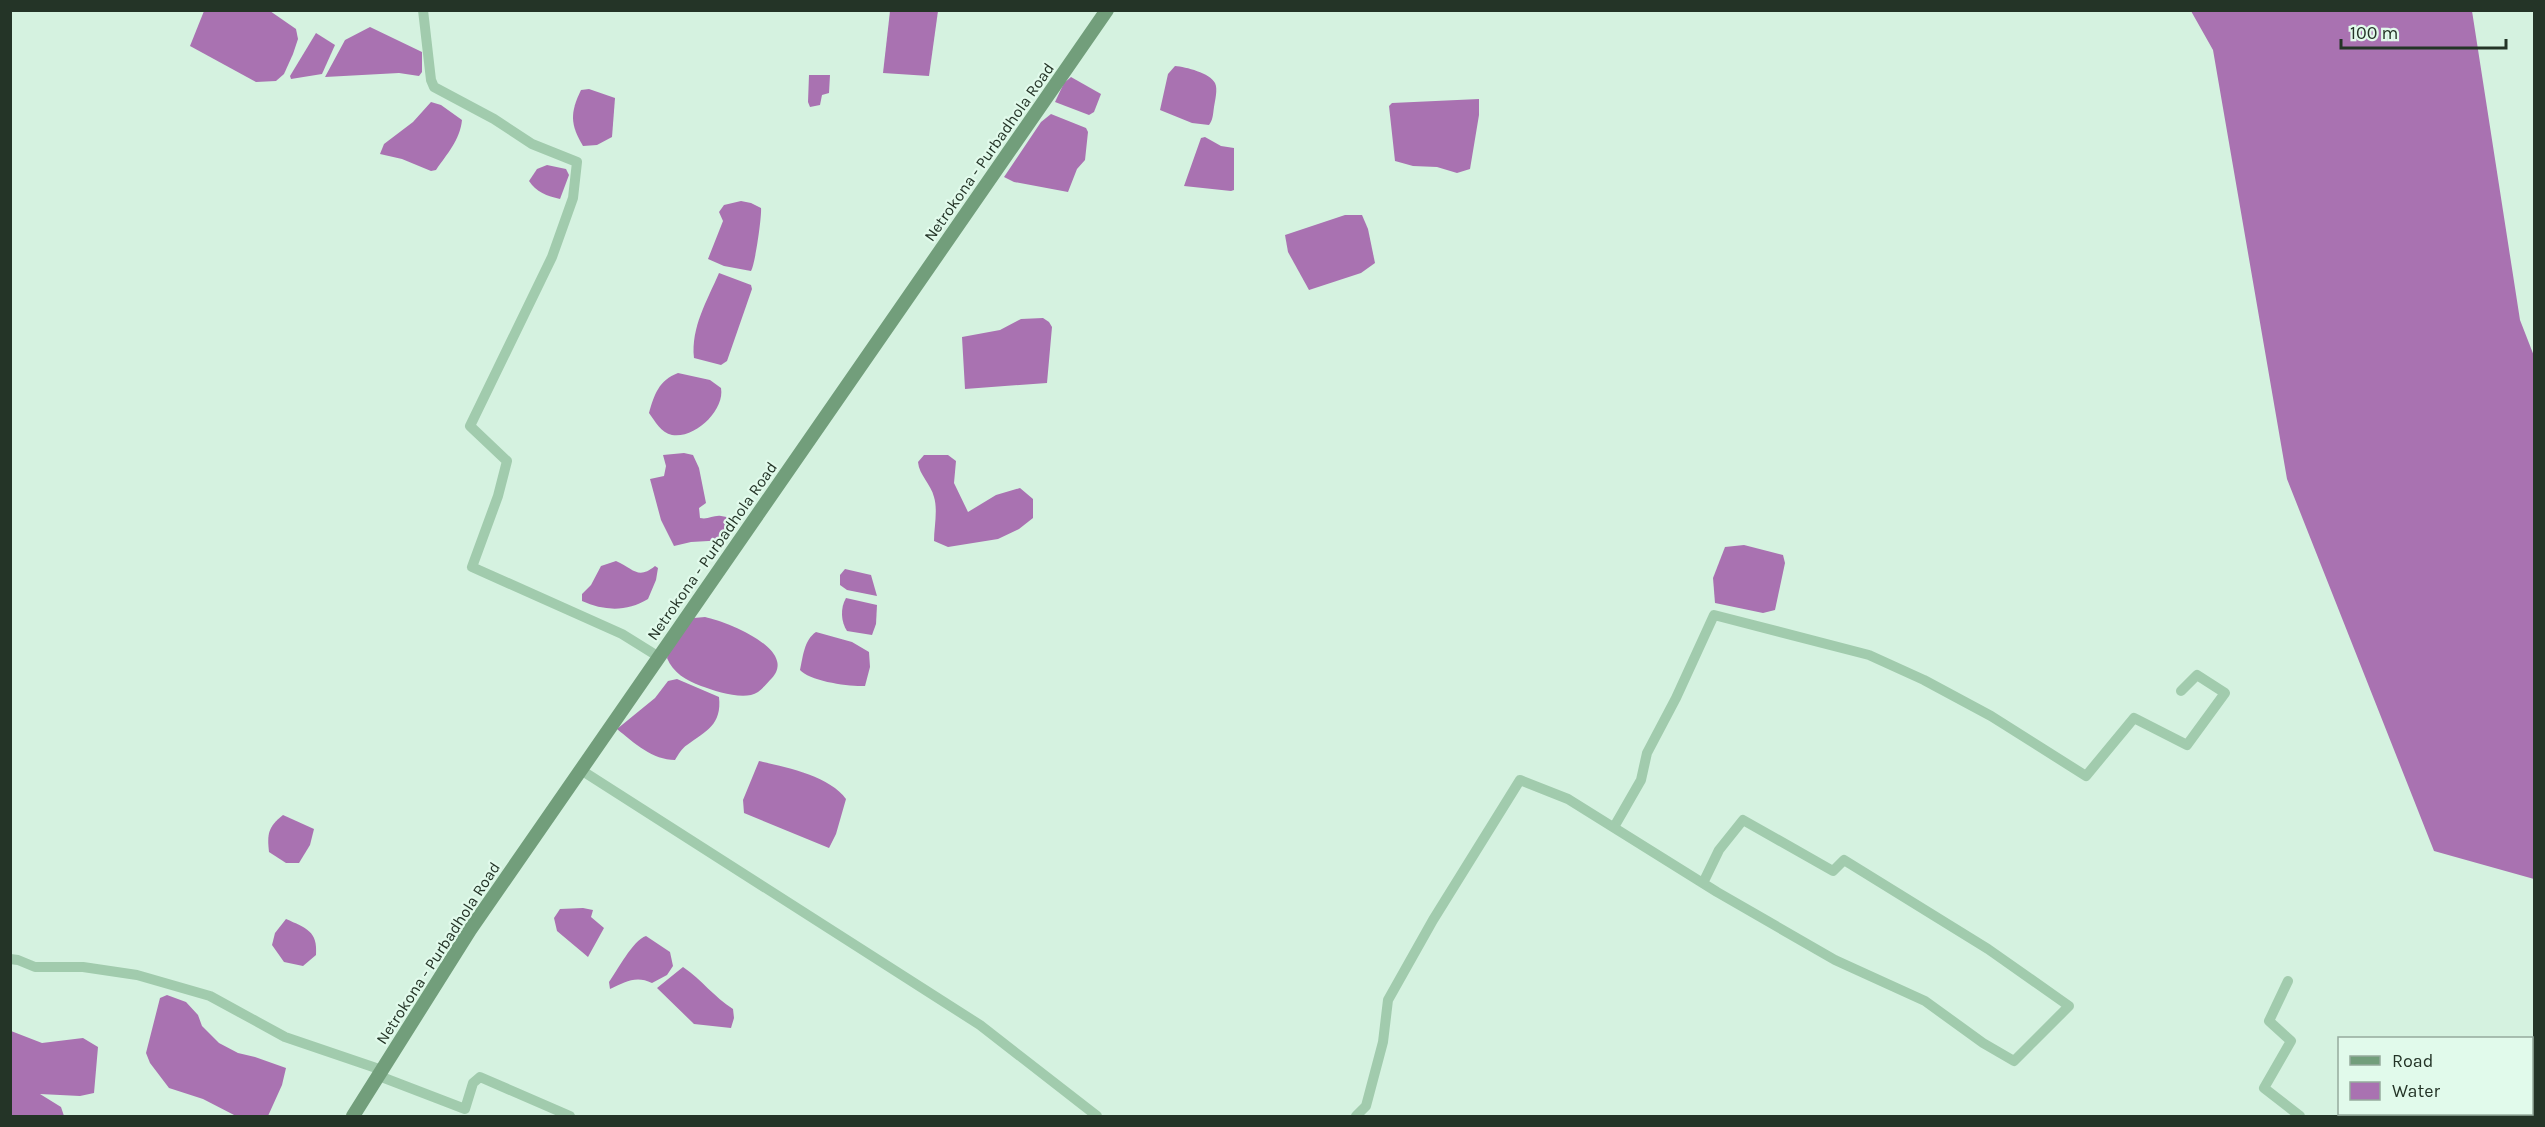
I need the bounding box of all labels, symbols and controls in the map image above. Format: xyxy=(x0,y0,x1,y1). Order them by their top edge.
scale bar xyxy=(2341,12,2506,50)
text: 100 m xyxy=(2350,22,2398,44)
street label: Netrokona - Purbadhola Road xyxy=(920,59,1058,245)
street label: Netrokona - Purbadhola Road xyxy=(643,458,781,644)
street label: Netrokona - Purbadhola Road xyxy=(372,858,504,1048)
legend xyxy=(2338,1037,2533,1115)
text: Road xyxy=(2392,1050,2433,1072)
text: Water xyxy=(2392,1080,2440,1102)

